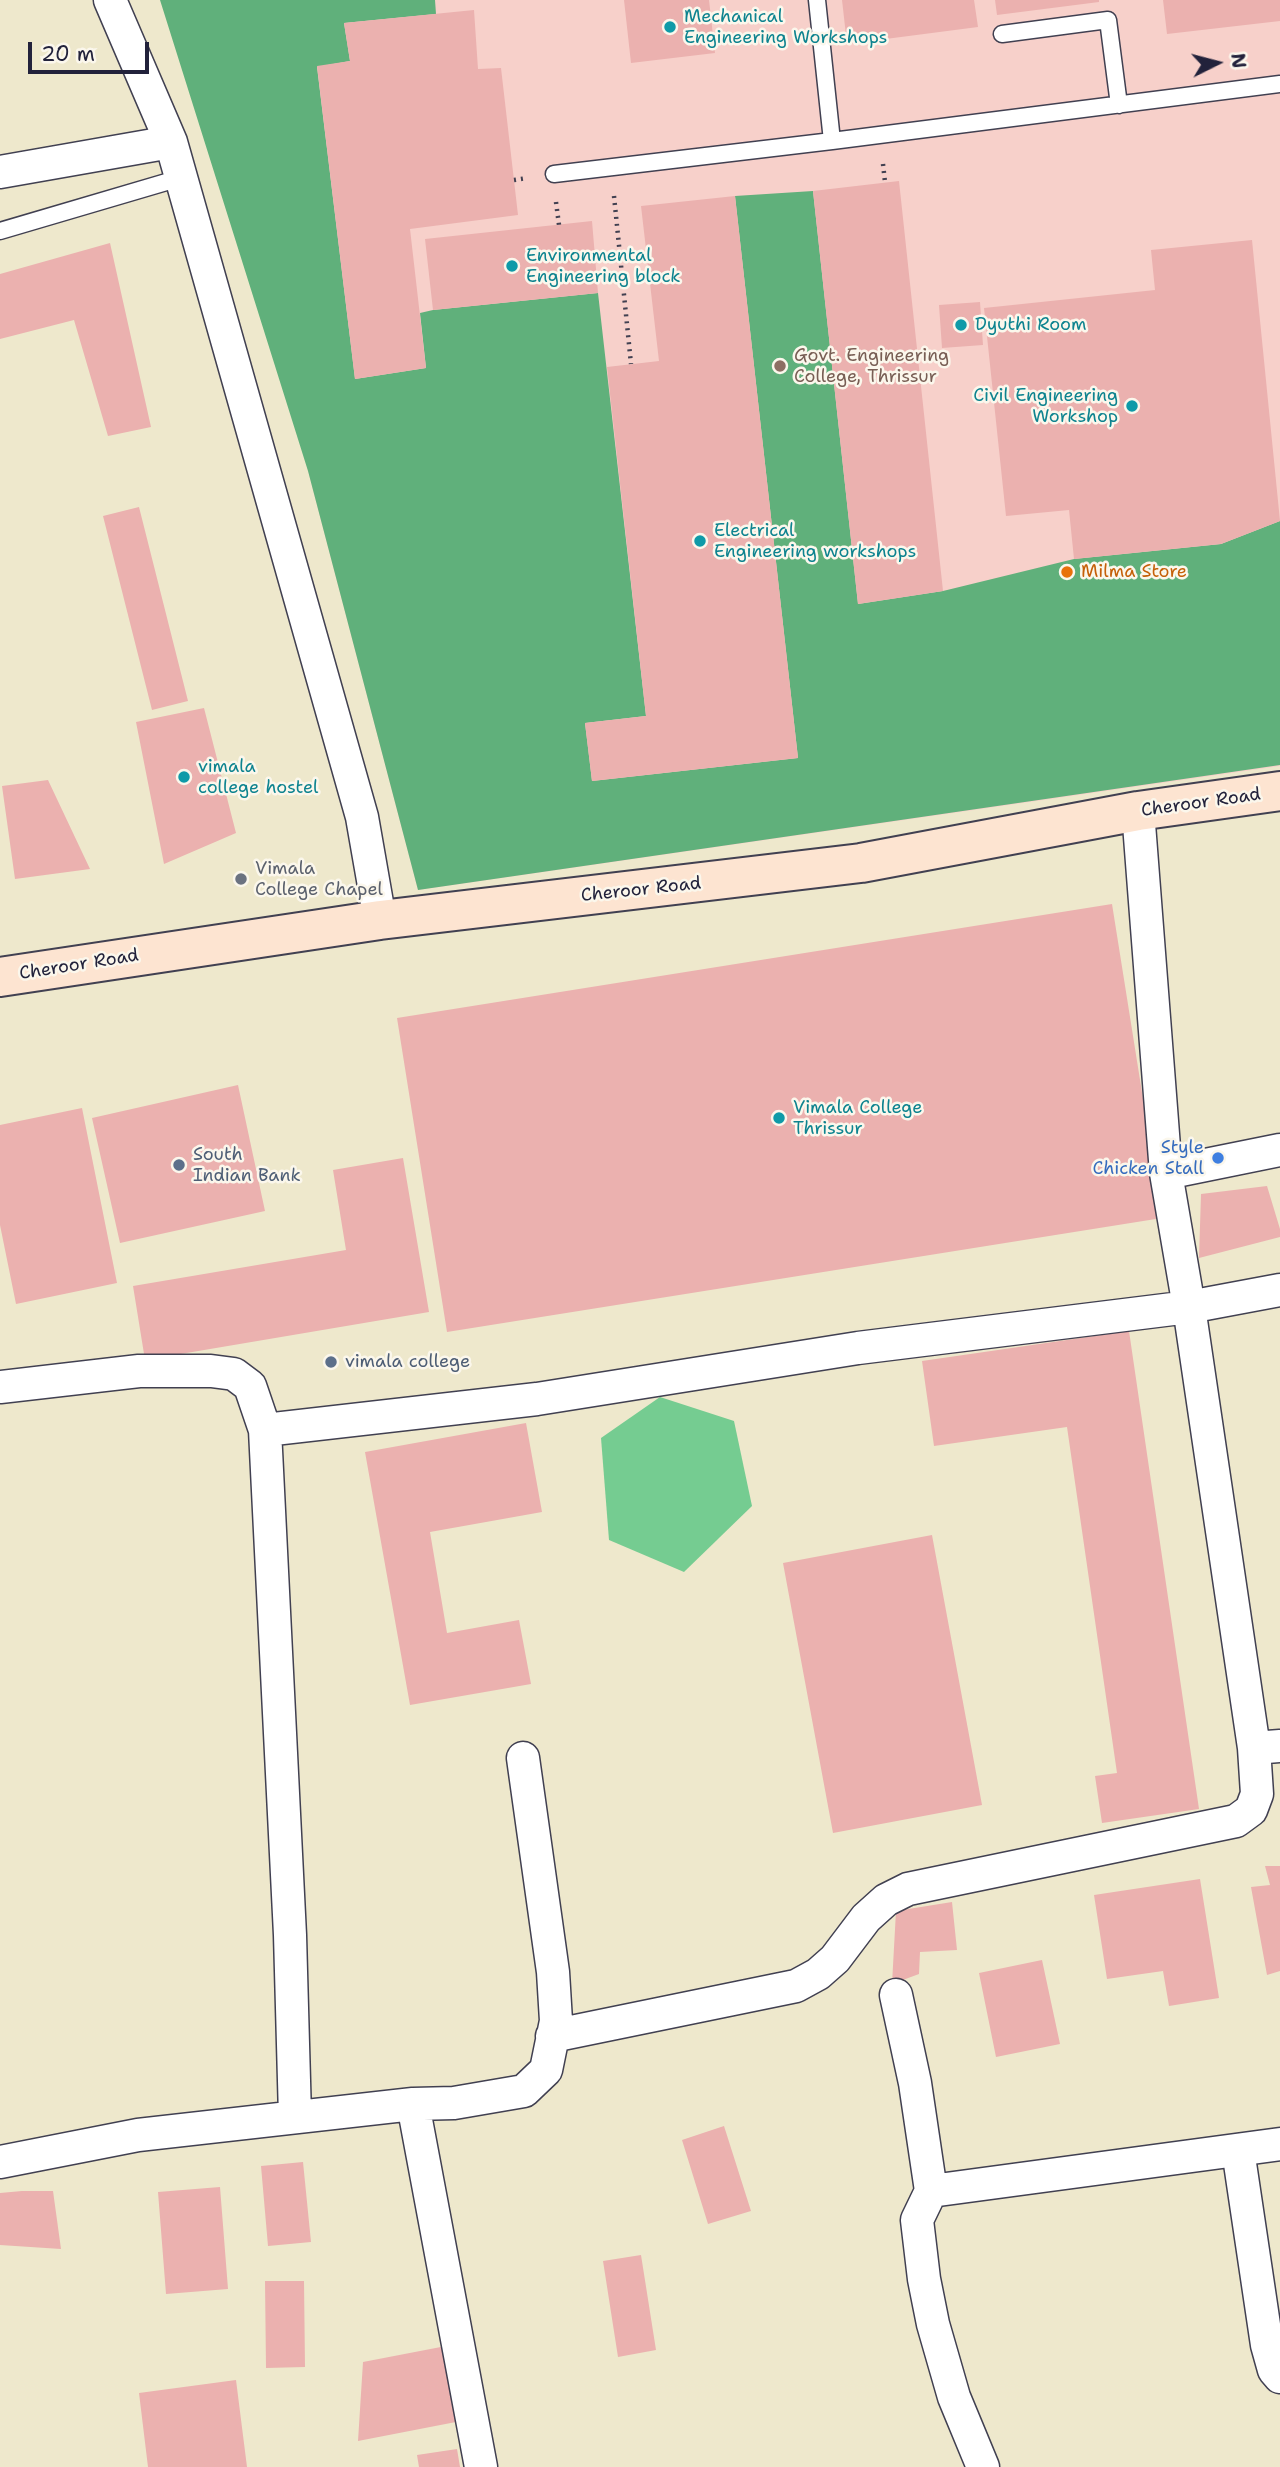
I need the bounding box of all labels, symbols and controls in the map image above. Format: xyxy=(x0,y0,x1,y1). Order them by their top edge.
place label: Mechanical Engineering Workshops xyxy=(684,6,888,48)
marker: Mechanical Engineering Workshops xyxy=(662,19,678,35)
scale bar xyxy=(32,28,152,72)
north arrow xyxy=(1182,28,1252,98)
text: 20 m xyxy=(41,40,95,68)
text: N xyxy=(1225,52,1252,70)
place label: Environmental Engineering block xyxy=(526,245,681,288)
marker: Environmental Engineering block xyxy=(504,258,520,274)
place label: Dyuthi Room xyxy=(975,314,1087,336)
marker: Dyuthi Room xyxy=(953,317,969,333)
place label: Govt. Engineering College, Thrissur xyxy=(794,345,949,388)
marker: Govt. Engineering College, Thrissur xyxy=(772,358,788,374)
place label: Civil Engineering Workshop xyxy=(973,385,1118,428)
marker: Civil Engineering Workshop xyxy=(1124,398,1140,414)
place label: Electrical Engineering workshops xyxy=(714,520,916,562)
marker: Electrical Engineering workshops xyxy=(692,533,708,549)
place label: Milma Store xyxy=(1081,561,1187,583)
marker: Milma Store xyxy=(1059,564,1075,580)
place label: vimala college hostel xyxy=(198,756,318,798)
marker: vimala college hostel xyxy=(176,769,192,785)
street label: Cheroor Road xyxy=(1140,784,1262,822)
place label: Vimala College Chapel xyxy=(255,858,383,900)
marker: Vimala College Chapel xyxy=(233,871,249,887)
street label: Cheroor Road xyxy=(580,873,702,907)
street label: Cheroor Road xyxy=(18,945,140,985)
place label: Vimala College Thrissur xyxy=(793,1097,922,1140)
marker: Vimala College Thrissur xyxy=(771,1110,787,1126)
place label: Style Chicken Stall xyxy=(1093,1137,1204,1180)
place label: South Indian Bank xyxy=(193,1144,301,1186)
marker: Style Chicken Stall xyxy=(1210,1150,1226,1166)
marker: South Indian Bank xyxy=(171,1157,187,1173)
place label: vimala college xyxy=(345,1351,470,1373)
marker: vimala college xyxy=(323,1354,339,1370)

